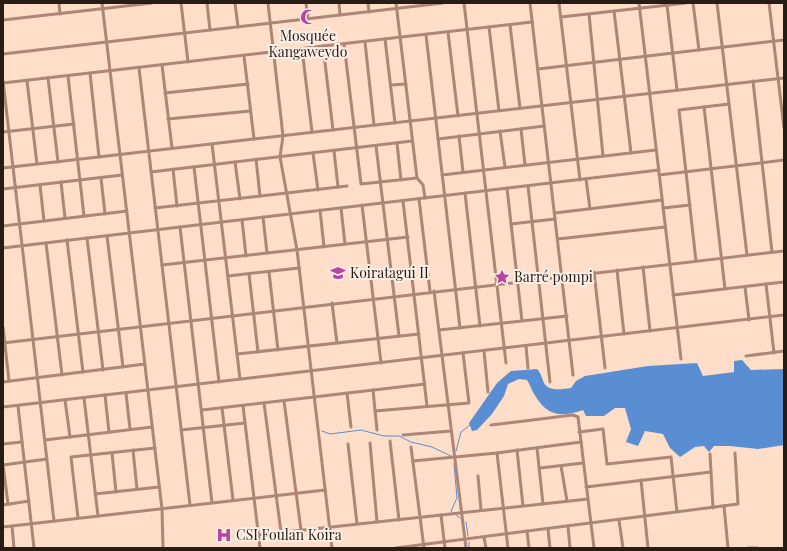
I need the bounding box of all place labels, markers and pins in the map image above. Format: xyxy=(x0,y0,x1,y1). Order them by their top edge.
mosque icon: Mosquée Kangaweydo xyxy=(299,8,317,26)
place label: Mosquée Kangaweydo xyxy=(269,26,348,61)
place label: Koiratagui II xyxy=(350,263,429,282)
school or university icon: Koiratagui II xyxy=(329,264,347,282)
place label: Barré pompi xyxy=(514,267,593,286)
place icon: Barré pompi xyxy=(493,268,511,286)
place label: CSI Foulan Koira xyxy=(236,525,342,544)
hospital icon: CSI Foulan Koira xyxy=(215,526,233,544)

